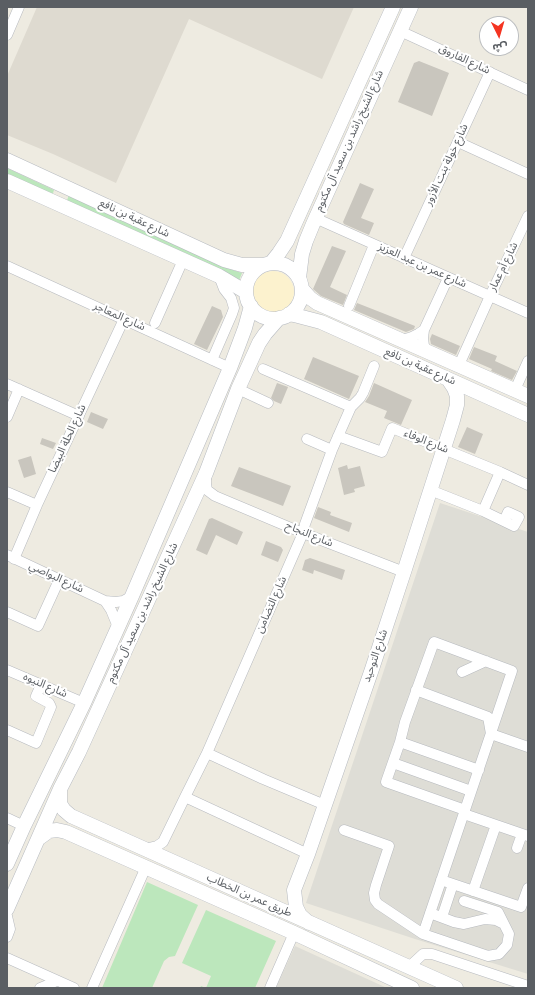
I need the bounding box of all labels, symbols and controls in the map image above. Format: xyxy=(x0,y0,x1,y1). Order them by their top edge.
north arrow xyxy=(479,16,519,56)
text: ش xyxy=(492,39,508,56)
street label: شارع الفاروق xyxy=(436,42,492,78)
street label: شارع الشيخ راشد بن سعيد آل مكتوم xyxy=(313,68,387,214)
street label: شارع خولة بنت الأزور xyxy=(422,122,472,208)
street label: شارع عقبة بن نافع xyxy=(97,197,171,241)
street label: شارع أم عمار xyxy=(486,240,522,294)
street label: شارع عمر بن عبد العزيز xyxy=(376,241,468,291)
street label: شارع المعاجر xyxy=(91,300,147,334)
street label: شارع عقبة بن نافع xyxy=(383,346,457,388)
street label: شارع الحلة البيضا xyxy=(46,403,90,475)
street label: شارع الوفاء xyxy=(402,427,450,457)
street label: شارع النجاح xyxy=(283,519,335,551)
street label: شارع الشيخ راشد بن سعيد آل مكتوم xyxy=(105,541,181,685)
street label: شارع البواصي xyxy=(27,560,85,596)
street label: شارع التضامن xyxy=(254,575,290,635)
street label: شارع التوحيد xyxy=(361,628,391,684)
street label: شارع النيوه xyxy=(21,671,69,701)
street label: طريق عمر بن الخطاب xyxy=(204,871,294,921)

